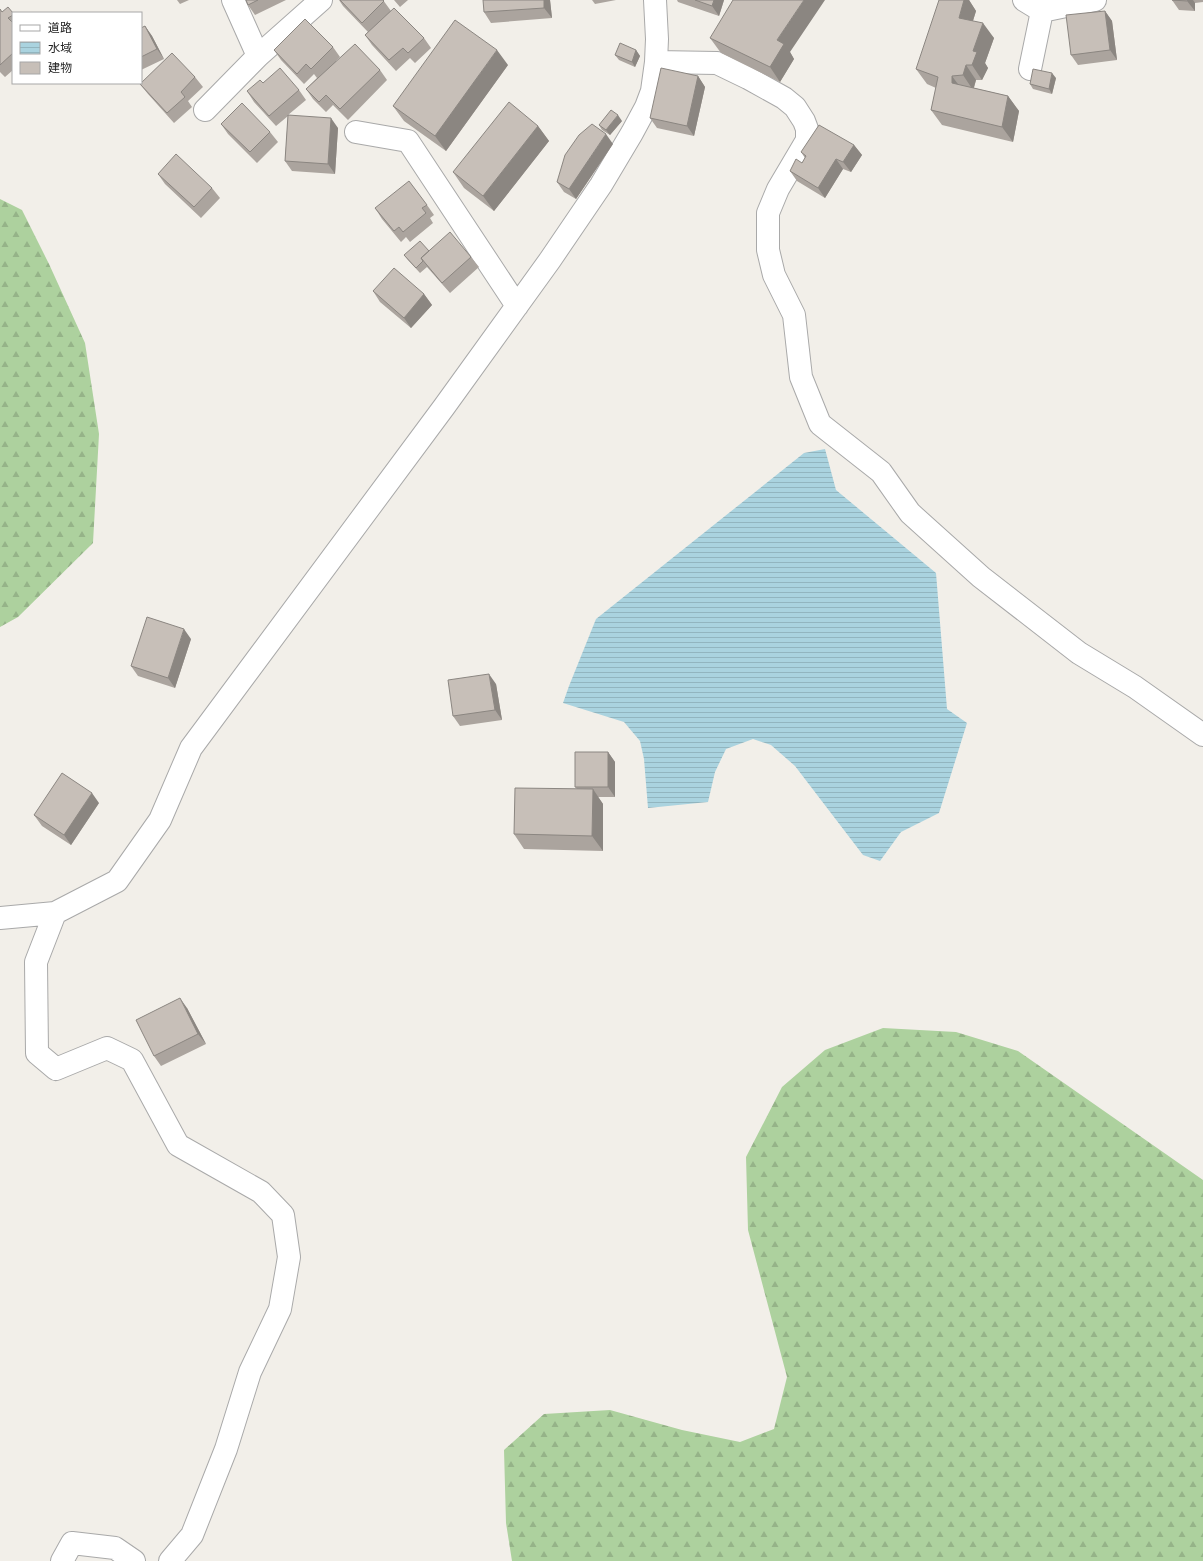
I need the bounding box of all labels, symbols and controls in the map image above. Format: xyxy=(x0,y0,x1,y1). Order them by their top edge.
legend xyxy=(12,12,142,84)
text: 道路 xyxy=(48,19,72,36)
text: 水域 xyxy=(48,39,72,56)
text: 建物 xyxy=(48,59,72,76)

